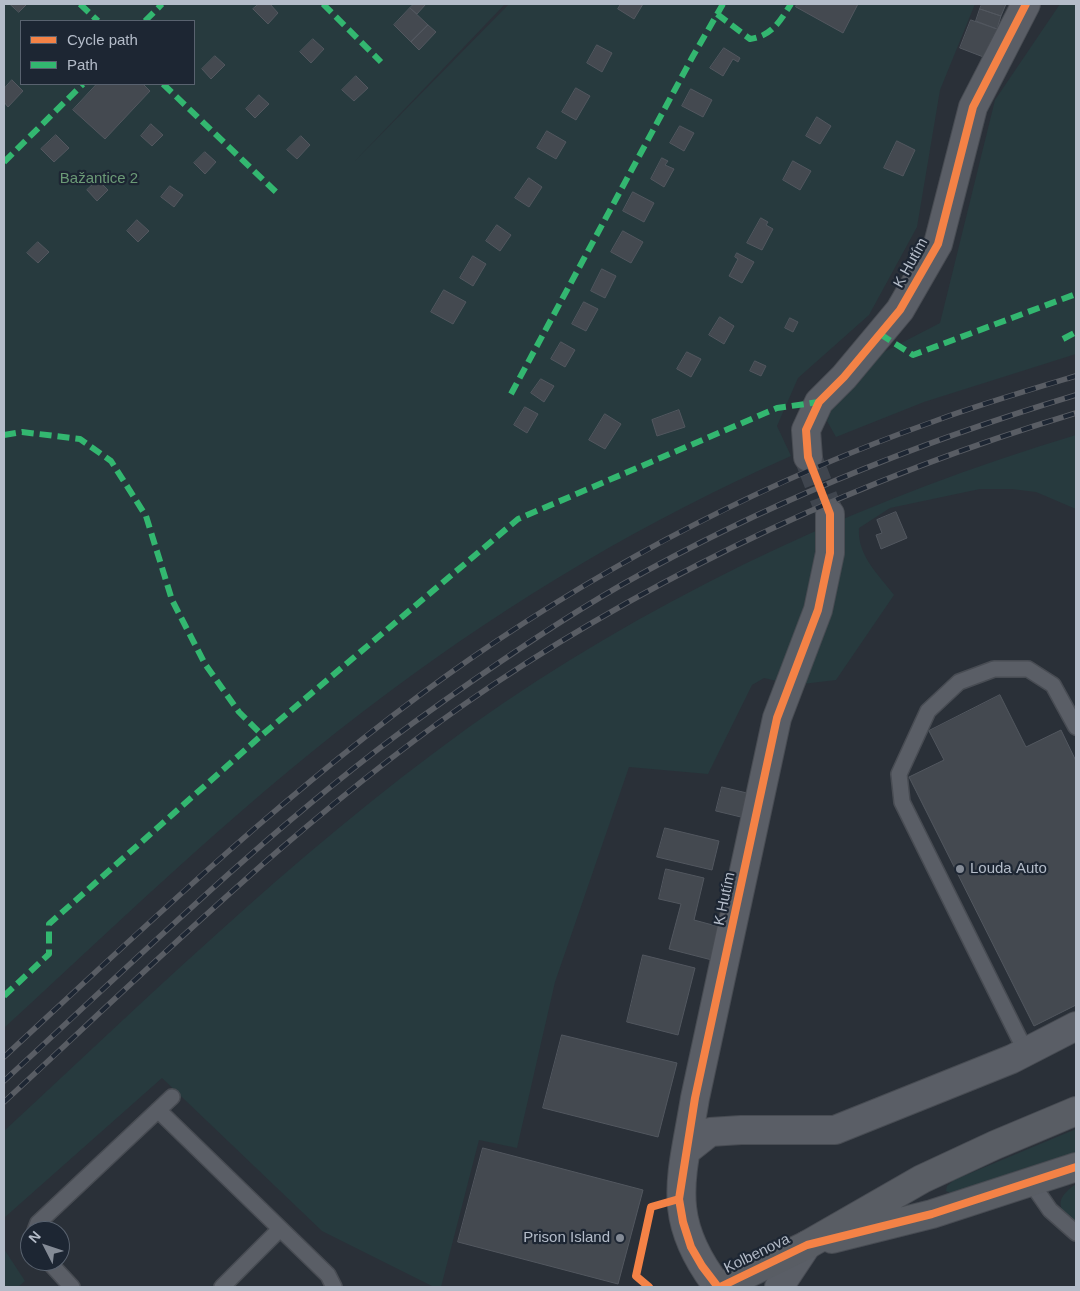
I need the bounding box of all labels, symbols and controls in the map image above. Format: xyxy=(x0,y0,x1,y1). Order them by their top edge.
legend xyxy=(20,20,195,85)
text: Cycle path xyxy=(67,31,138,48)
text: Path xyxy=(67,56,98,73)
park label: Bažantice 2 xyxy=(60,170,138,188)
street label: K Hutím xyxy=(890,235,932,291)
place label: Louda Auto xyxy=(970,860,1047,878)
marker: Louda Auto xyxy=(954,863,966,875)
street label: K Hutím xyxy=(711,871,739,927)
north arrow xyxy=(20,1221,70,1271)
text: N xyxy=(25,1228,44,1246)
place label: Prison Island xyxy=(523,1229,610,1247)
street label: Kolbenova xyxy=(721,1230,793,1278)
marker: Prison Island xyxy=(614,1232,626,1244)

